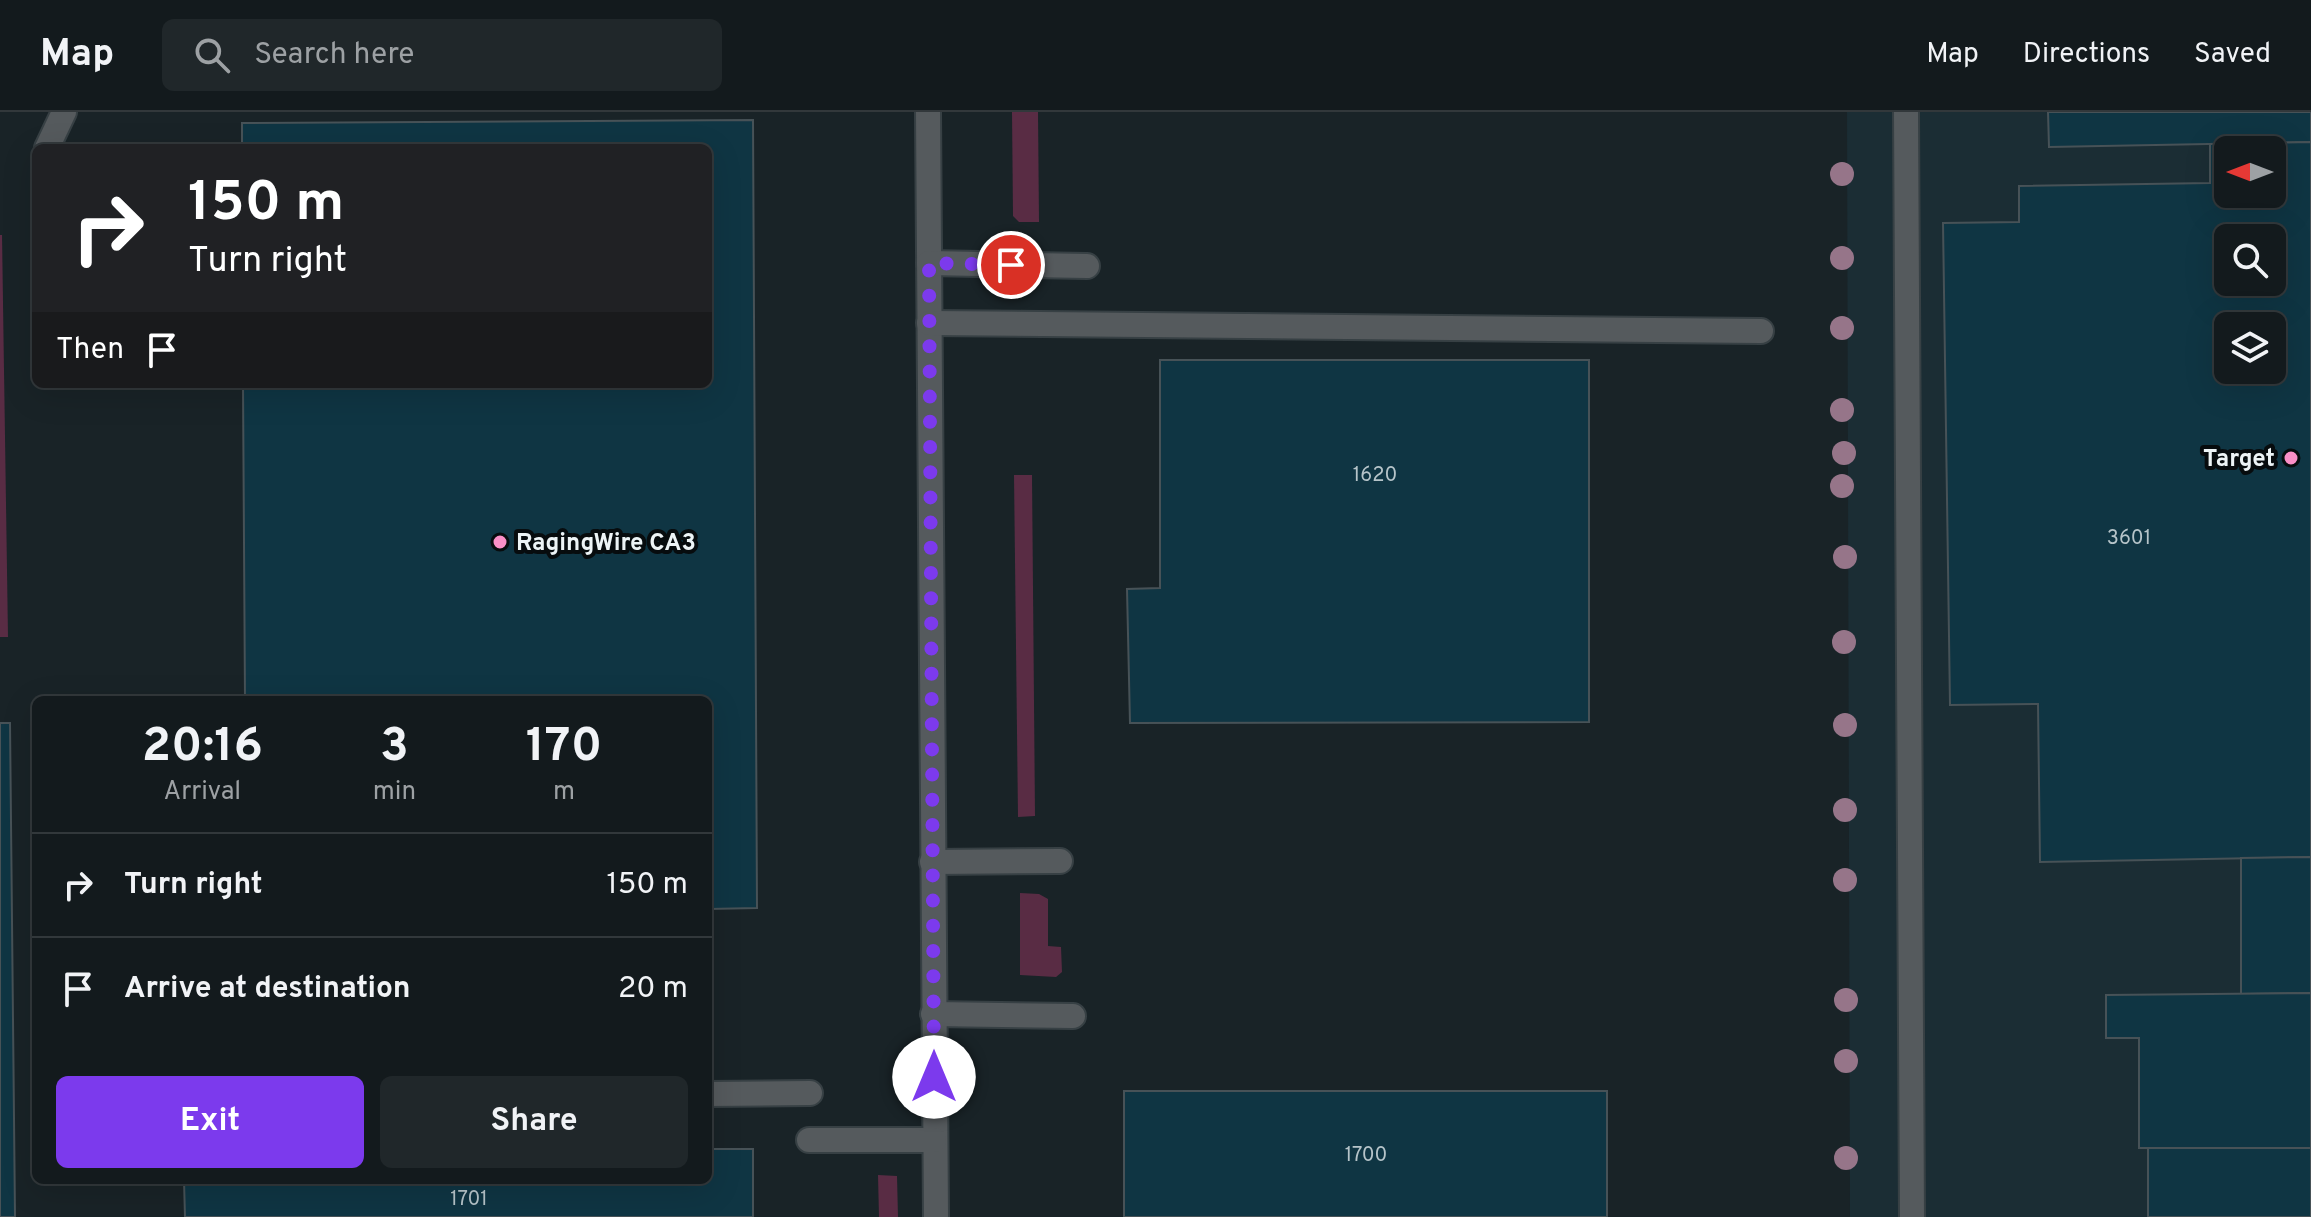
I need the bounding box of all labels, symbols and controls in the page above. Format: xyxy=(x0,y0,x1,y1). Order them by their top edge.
search box xyxy=(162,19,722,91)
text: Map xyxy=(40,31,114,80)
icon: search xyxy=(190,33,234,77)
text: Search here xyxy=(254,37,414,74)
text: Map xyxy=(1926,37,1979,73)
text: Directions xyxy=(2023,37,2150,73)
text: Saved xyxy=(2194,37,2271,73)
north arrow xyxy=(2214,136,2286,208)
map controls xyxy=(2214,136,2286,384)
text: 150 m xyxy=(188,170,344,240)
icon: right xyxy=(56,176,160,280)
button: search xyxy=(2214,224,2286,296)
pin xyxy=(977,231,1045,299)
text: Turn right xyxy=(188,239,347,285)
icon: arrive xyxy=(989,243,1033,287)
button: layers xyxy=(2214,312,2286,384)
icon: arrive xyxy=(140,328,184,372)
text: Then xyxy=(56,332,124,369)
place label: Target xyxy=(2203,445,2275,475)
marker: Target xyxy=(2282,449,2300,467)
house number: 1620 xyxy=(1353,463,1397,489)
house number: 3601 xyxy=(2107,526,2151,552)
place label: RagingWire CA3 xyxy=(516,529,696,559)
marker: RagingWire CA3 xyxy=(491,533,509,551)
text: 20:16 xyxy=(142,718,263,778)
text: 3 xyxy=(380,718,409,778)
text: 170 xyxy=(526,718,602,778)
text: Arrival xyxy=(164,776,241,809)
text: min xyxy=(373,776,416,809)
text: m xyxy=(553,776,575,809)
icon: right xyxy=(56,863,100,907)
text: Turn right xyxy=(124,867,262,904)
text: 150 m xyxy=(607,867,688,904)
icon: arrive xyxy=(56,967,100,1011)
text: Arrive at destination xyxy=(124,971,410,1008)
text: 20 m xyxy=(618,971,688,1008)
position arrow xyxy=(892,1035,976,1119)
button: Exit xyxy=(56,1076,364,1168)
button: Share xyxy=(380,1076,688,1168)
house number: 1700 xyxy=(1345,1143,1387,1169)
house number: 1701 xyxy=(450,1187,488,1213)

